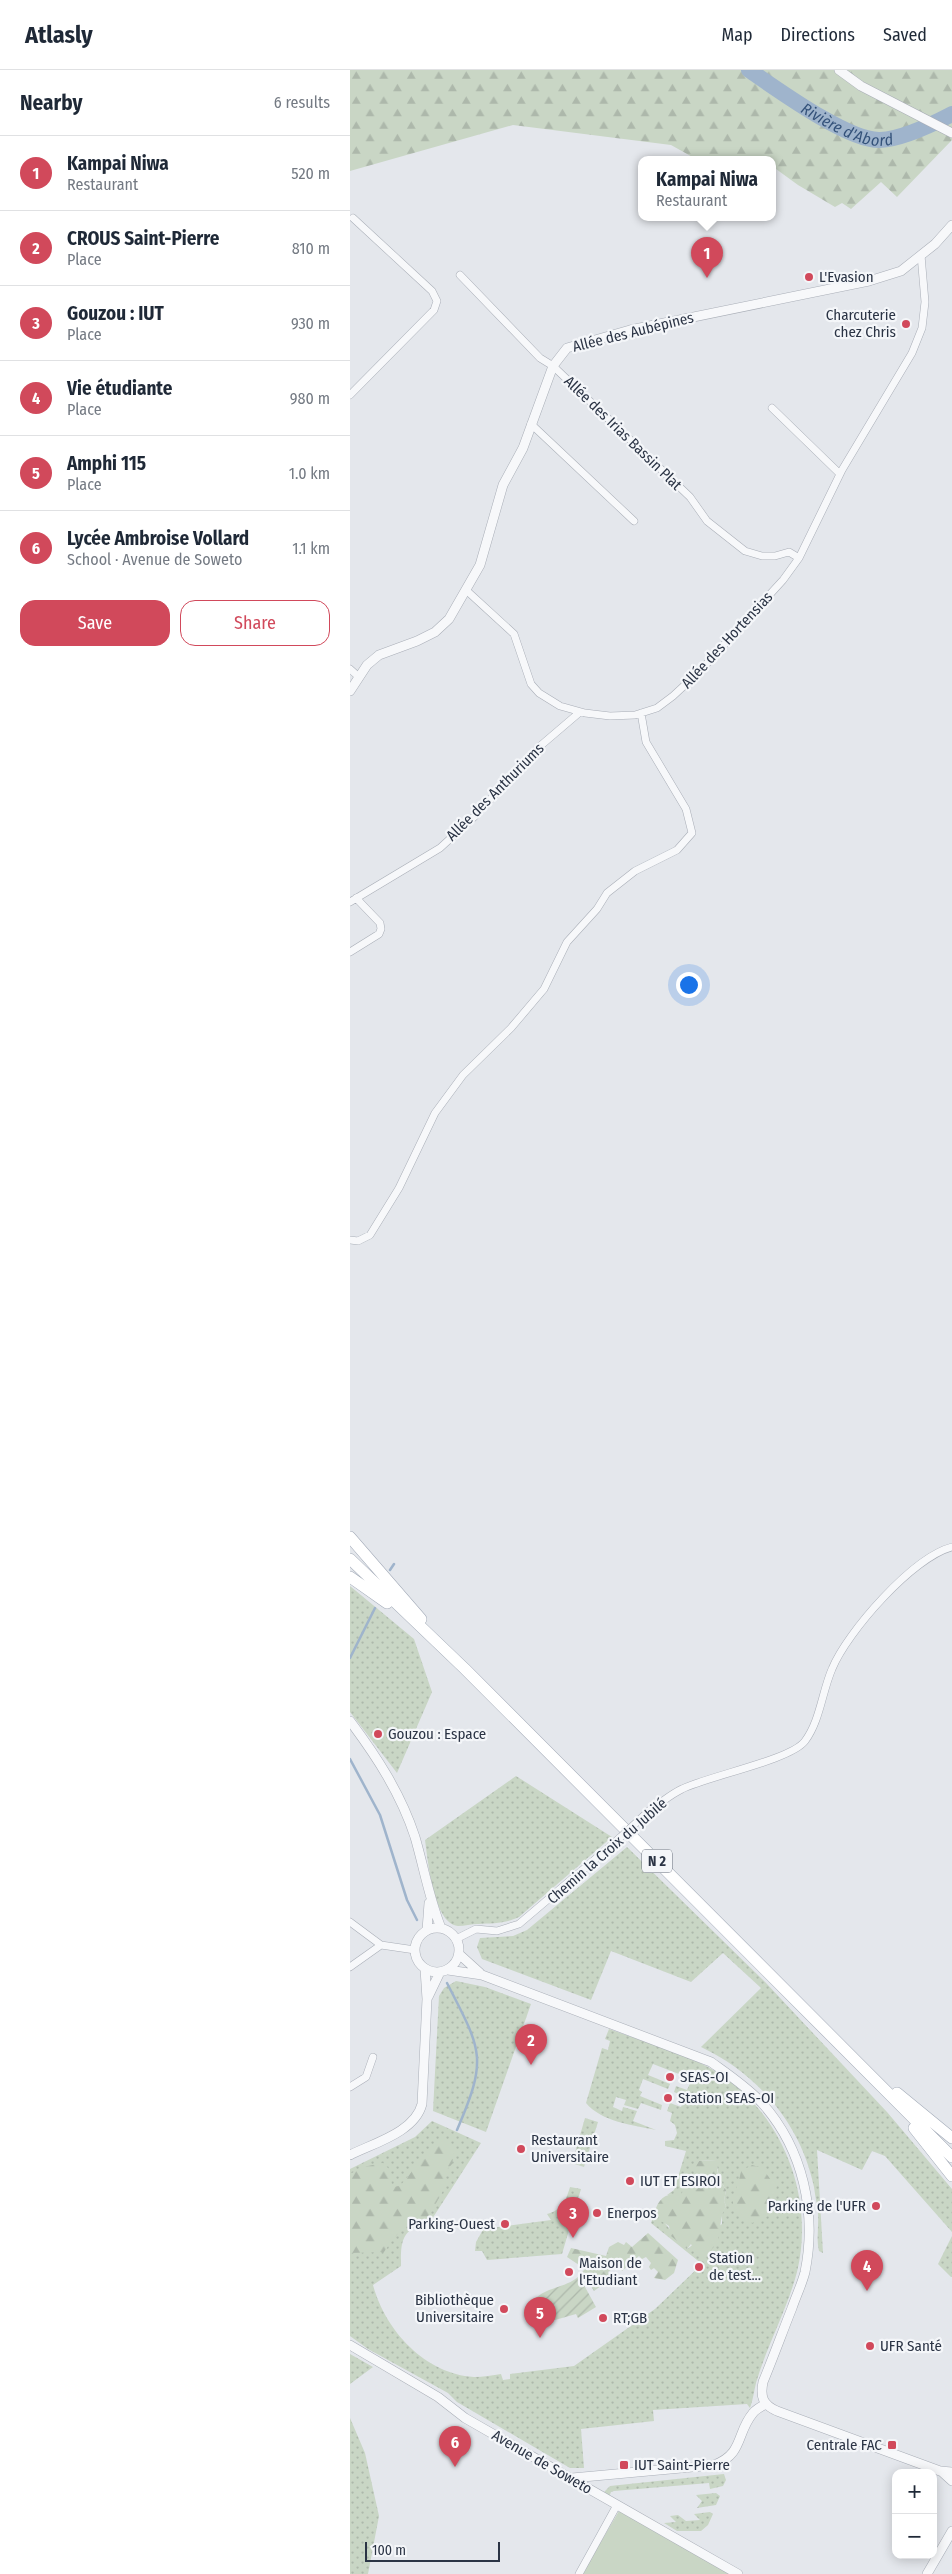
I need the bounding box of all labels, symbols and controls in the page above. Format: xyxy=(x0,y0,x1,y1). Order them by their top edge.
text: Atlasly xyxy=(25,21,93,49)
text: Map xyxy=(721,24,753,46)
text: Directions xyxy=(781,24,855,46)
text: Saved xyxy=(883,24,927,46)
text: Nearby xyxy=(20,90,82,116)
text: 6 results xyxy=(274,93,330,112)
water label: Rivière d'Abord xyxy=(798,99,895,150)
text: Kampai Niwa xyxy=(67,152,169,175)
popup xyxy=(638,156,776,221)
text: 1 xyxy=(33,164,39,183)
text: 520 m xyxy=(291,164,330,183)
text: Kampai Niwa xyxy=(656,168,758,191)
text: Restaurant xyxy=(67,175,138,194)
text: Restaurant xyxy=(656,191,727,210)
text: CROUS Saint-Pierre xyxy=(67,227,219,250)
pin: 1 xyxy=(691,237,723,278)
text: 2 xyxy=(32,239,40,258)
text: 810 m xyxy=(292,239,330,258)
text: Place xyxy=(67,250,102,269)
place label: L'Evasion xyxy=(819,268,874,286)
marker: L'Evasion xyxy=(803,271,815,283)
text: Gouzou : IUT xyxy=(67,302,164,325)
place label: Charcuterie chez Chris xyxy=(826,306,896,341)
street label: Allée des Aubépines xyxy=(571,308,695,356)
text: 3 xyxy=(32,314,40,333)
text: 930 m xyxy=(291,314,330,333)
marker: Charcuterie chez Chris xyxy=(900,318,912,330)
text: Place xyxy=(67,325,102,344)
street label: Allée des Irias Bassin Plat xyxy=(560,372,686,494)
text: Vie étudiante xyxy=(67,377,172,400)
text: 4 xyxy=(32,389,40,408)
text: 980 m xyxy=(290,389,330,408)
text: Place xyxy=(67,400,102,419)
text: Amphi 115 xyxy=(67,452,146,475)
text: 5 xyxy=(32,464,40,483)
text: 1.0 km xyxy=(289,464,330,483)
text: Place xyxy=(67,475,102,494)
text: Lycée Ambroise Vollard xyxy=(67,527,249,550)
text: 6 xyxy=(32,539,40,558)
text: 1.1 km xyxy=(292,539,330,558)
text: School · Avenue de Soweto xyxy=(67,550,242,569)
street label: Allée des Hortensias xyxy=(678,588,776,692)
button: Save xyxy=(20,600,170,646)
button: Share xyxy=(180,600,330,646)
street label: Allée des Anthuriums xyxy=(442,739,548,845)
your location xyxy=(676,972,702,998)
place label: Gouzou : Espace xyxy=(388,1725,486,1743)
marker: Gouzou : Espace xyxy=(372,1728,384,1740)
street label: Chemin la Croix du Jubilé xyxy=(543,1794,671,1908)
road number: N 2 xyxy=(642,1850,672,1872)
pin: 2 xyxy=(515,2024,547,2065)
place label: SEAS-OI xyxy=(680,2068,729,2086)
marker: SEAS-OI xyxy=(664,2071,676,2083)
place label: Station SEAS-OI xyxy=(678,2089,774,2107)
marker: Station SEAS-OI xyxy=(662,2092,674,2104)
place label: Restaurant Universitaire xyxy=(531,2131,609,2166)
marker: Restaurant Universitaire xyxy=(515,2143,527,2155)
place label: IUT ET ESIROI xyxy=(640,2172,720,2190)
marker: IUT ET ESIROI xyxy=(624,2175,636,2187)
pin: 3 xyxy=(557,2197,589,2238)
place label: Parking de l'UFR xyxy=(768,2197,866,2215)
marker: Parking de l'UFR xyxy=(870,2200,882,2212)
place label: Enerpos xyxy=(607,2204,657,2222)
marker: Enerpos xyxy=(591,2207,603,2219)
place label: Parking-Ouest xyxy=(408,2215,495,2233)
marker: Parking-Ouest xyxy=(499,2218,511,2230)
place label: Station de test... xyxy=(709,2249,761,2284)
pin: 4 xyxy=(851,2250,883,2291)
place label: Maison de l'Etudiant xyxy=(579,2254,642,2289)
marker: Station de test... xyxy=(693,2261,705,2273)
marker: Maison de l'Etudiant xyxy=(563,2266,575,2278)
place label: Bibliothèque Universitaire xyxy=(415,2291,494,2326)
pin: 5 xyxy=(524,2297,556,2338)
marker: Bibliothèque Universitaire xyxy=(498,2303,510,2315)
place label: RT;GB xyxy=(613,2309,647,2327)
marker: RT;GB xyxy=(597,2312,609,2324)
place label: UFR Santé xyxy=(880,2337,942,2355)
marker: UFR Santé xyxy=(864,2340,876,2352)
pin: 6 xyxy=(439,2426,471,2467)
street label: Avenue de Soweto xyxy=(489,2426,595,2498)
place label: Centrale FAC xyxy=(806,2436,882,2454)
marker: Centrale FAC xyxy=(886,2439,898,2451)
place label: IUT Saint-Pierre xyxy=(634,2456,730,2474)
marker: IUT Saint-Pierre xyxy=(618,2459,630,2471)
map controls xyxy=(892,2469,937,2559)
button: + xyxy=(892,2469,937,2514)
button: − xyxy=(892,2514,937,2559)
scale bar xyxy=(365,2539,500,2562)
text: 100 m xyxy=(372,2542,406,2559)

